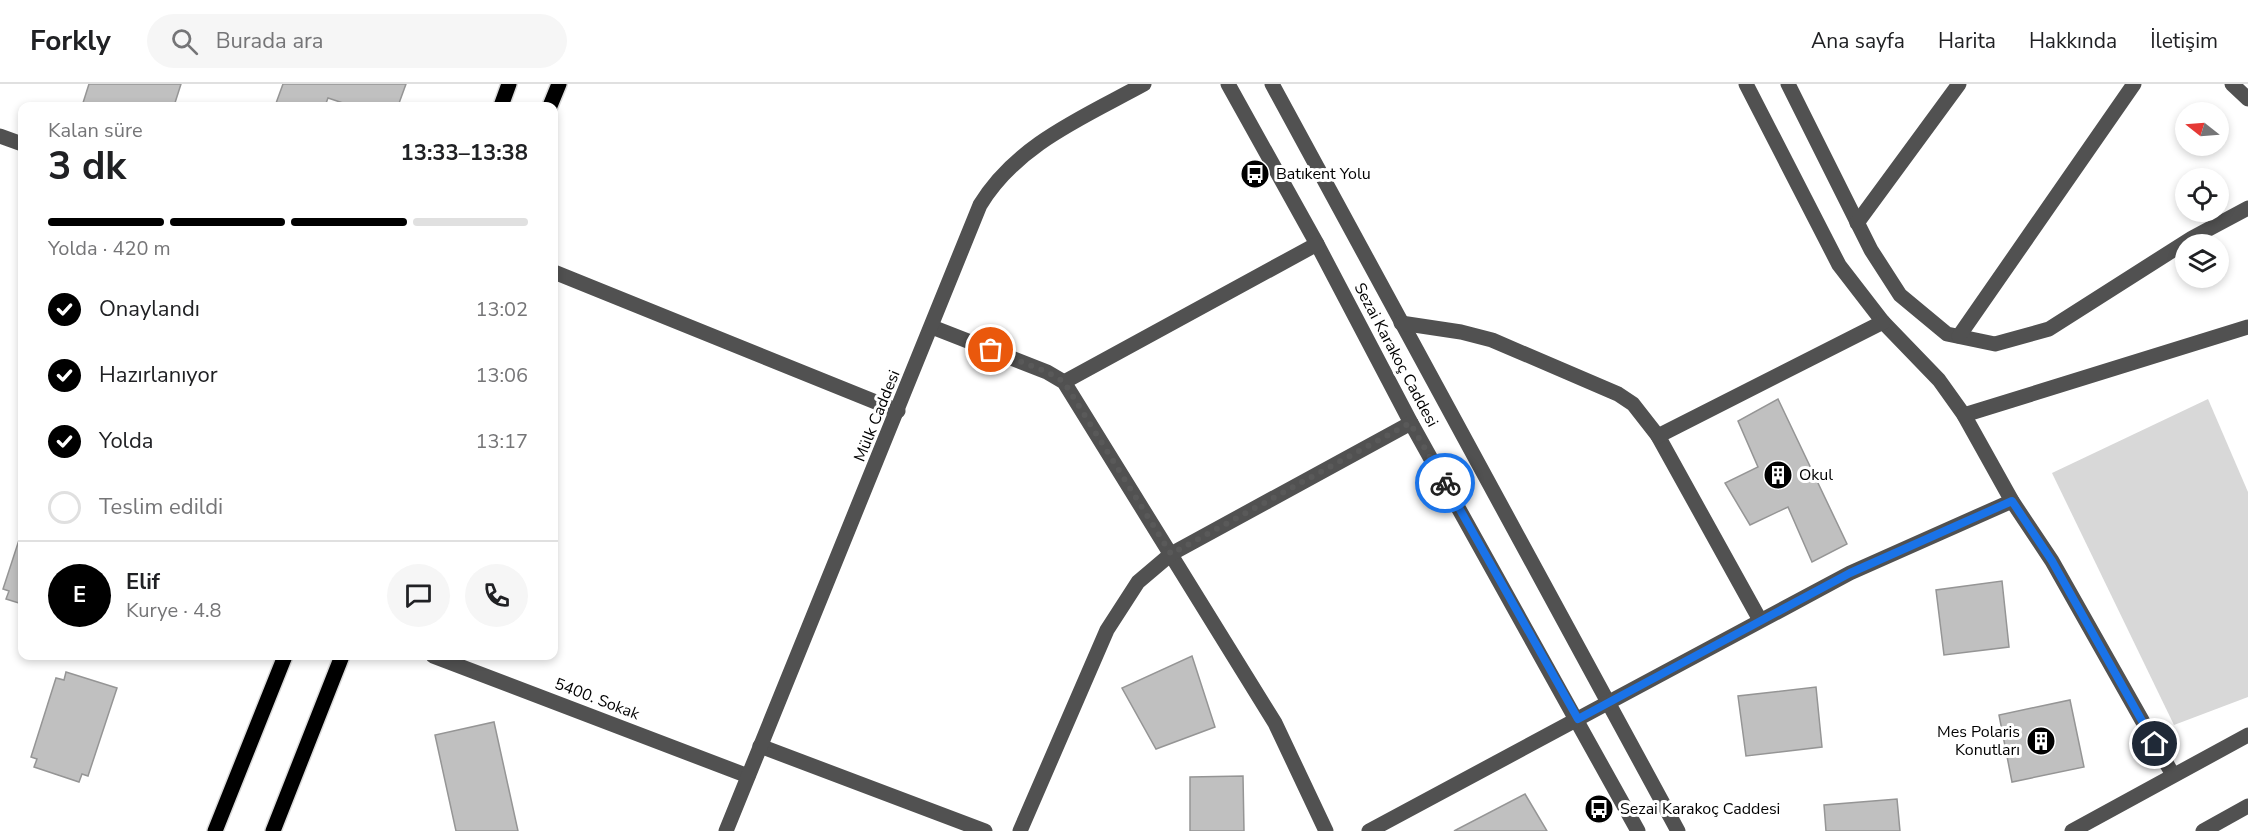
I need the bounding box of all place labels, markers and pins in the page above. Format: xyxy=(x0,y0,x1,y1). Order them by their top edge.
bus stop icon: Batıkent Yolu xyxy=(1239,158,1271,190)
place label: Batıkent Yolu xyxy=(1276,163,1371,185)
pin xyxy=(965,324,1016,375)
building icon: Okul xyxy=(1762,459,1794,491)
place label: Okul xyxy=(1799,464,1833,486)
pin xyxy=(2129,718,2180,769)
place label: Mes Polaris Konutları xyxy=(1937,721,2020,761)
building icon: Mes Polaris Konutları xyxy=(2025,725,2057,757)
bus stop icon: Sezai Karakoç Caddesi xyxy=(1583,793,1615,825)
place label: Sezai Karakoç Caddesi xyxy=(1620,798,1780,820)

